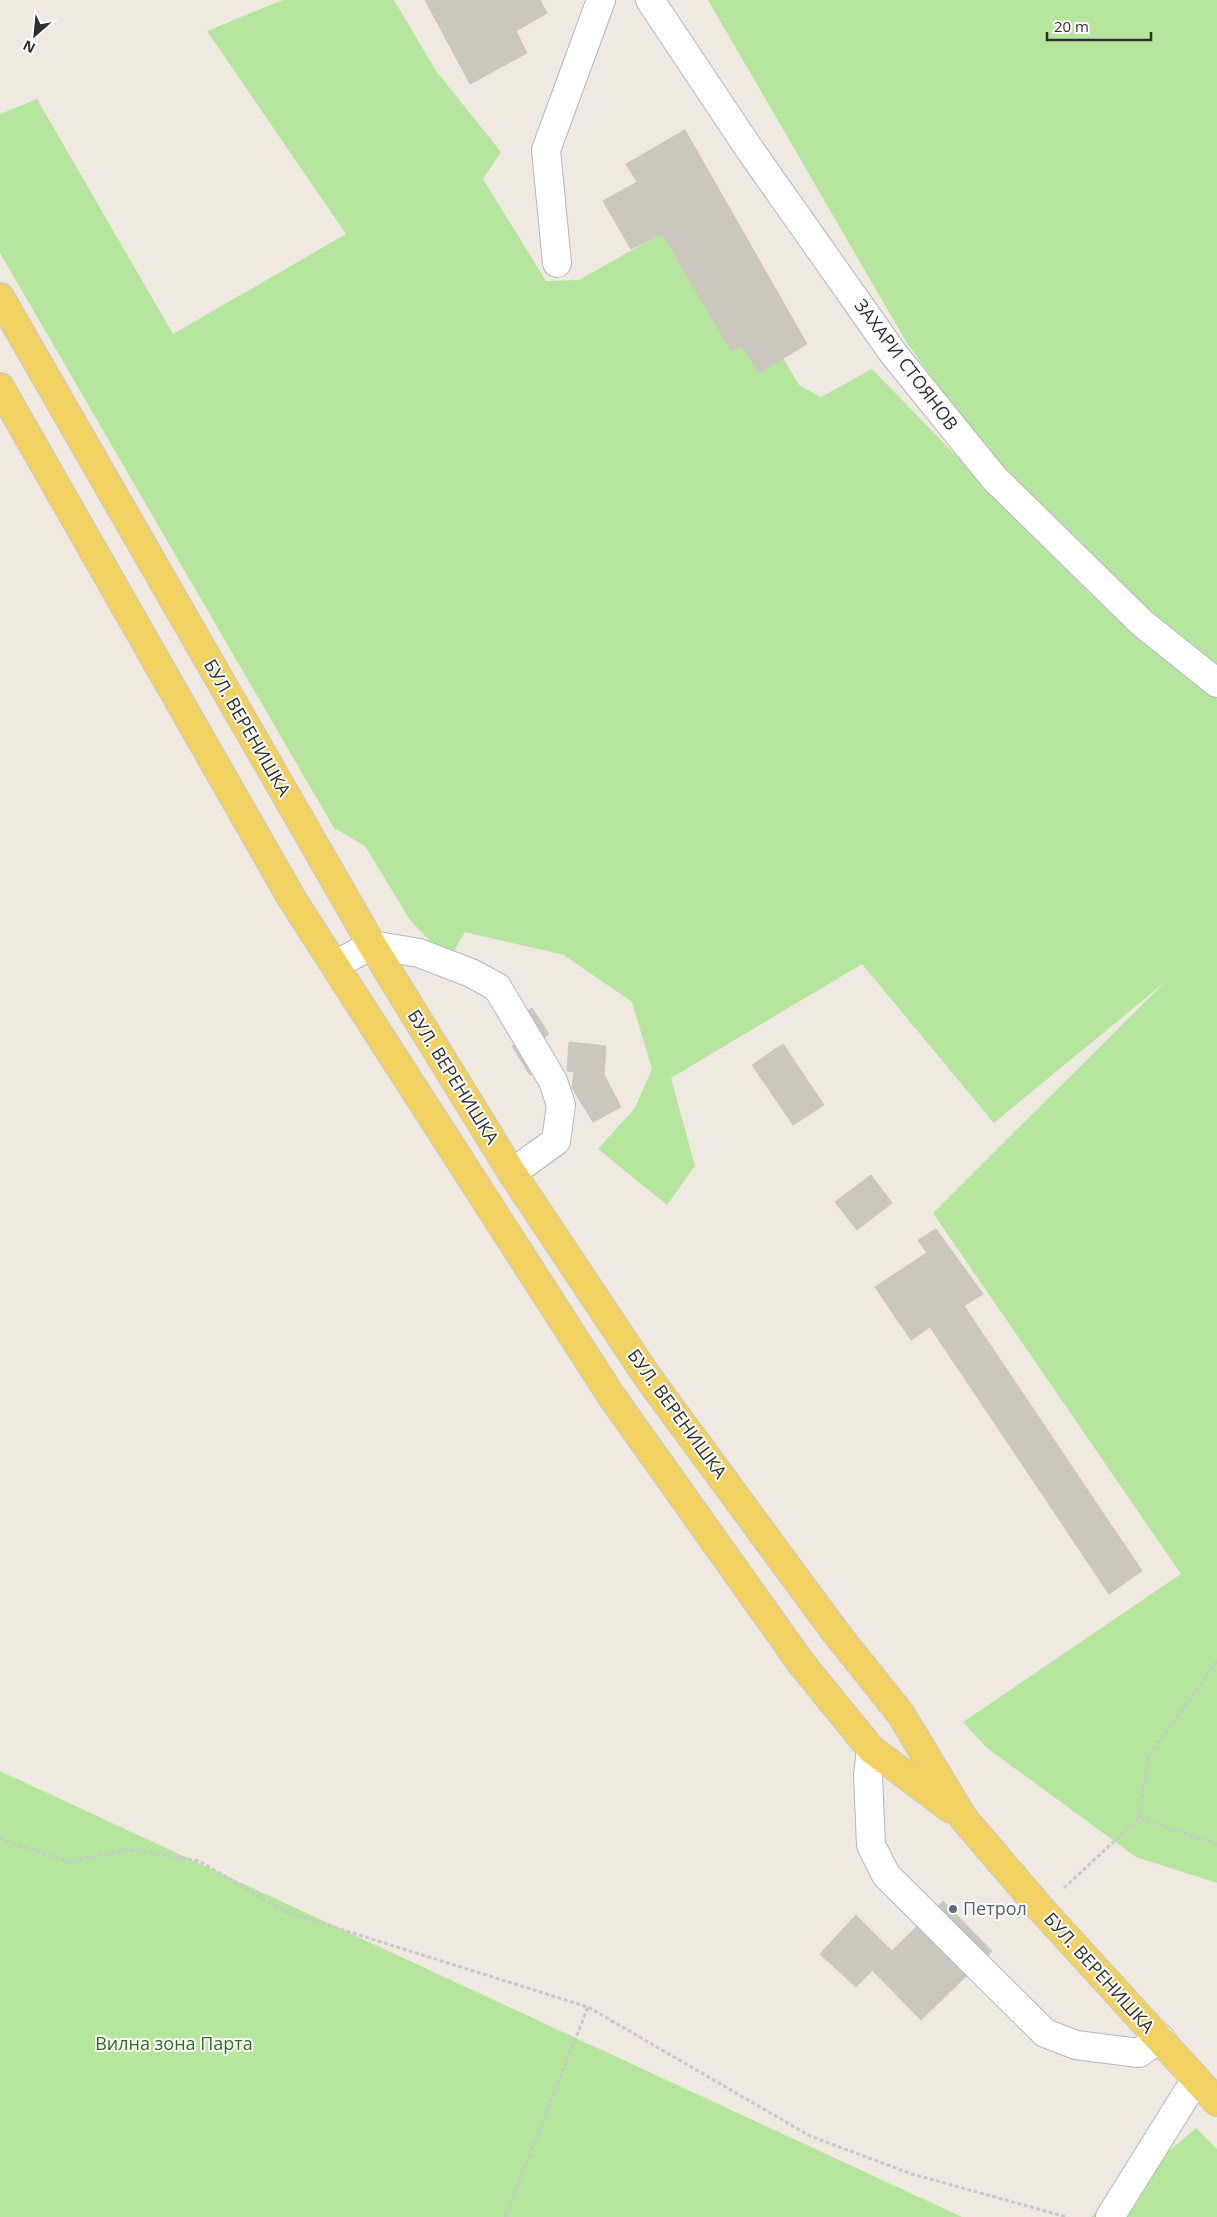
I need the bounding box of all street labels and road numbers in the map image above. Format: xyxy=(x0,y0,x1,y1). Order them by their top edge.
street label: ЗАХАРИ СТОЯНОВ xyxy=(850,294,964,435)
street label: БУЛ. ВЕРЕНИШКА xyxy=(199,655,297,801)
street label: БУЛ. ВЕРЕНИШКА xyxy=(403,1005,505,1149)
street label: БУЛ. ВЕРЕНИШКА xyxy=(623,1344,733,1483)
street label: БУЛ. ВЕРЕНИШКА xyxy=(1039,1907,1161,2038)

